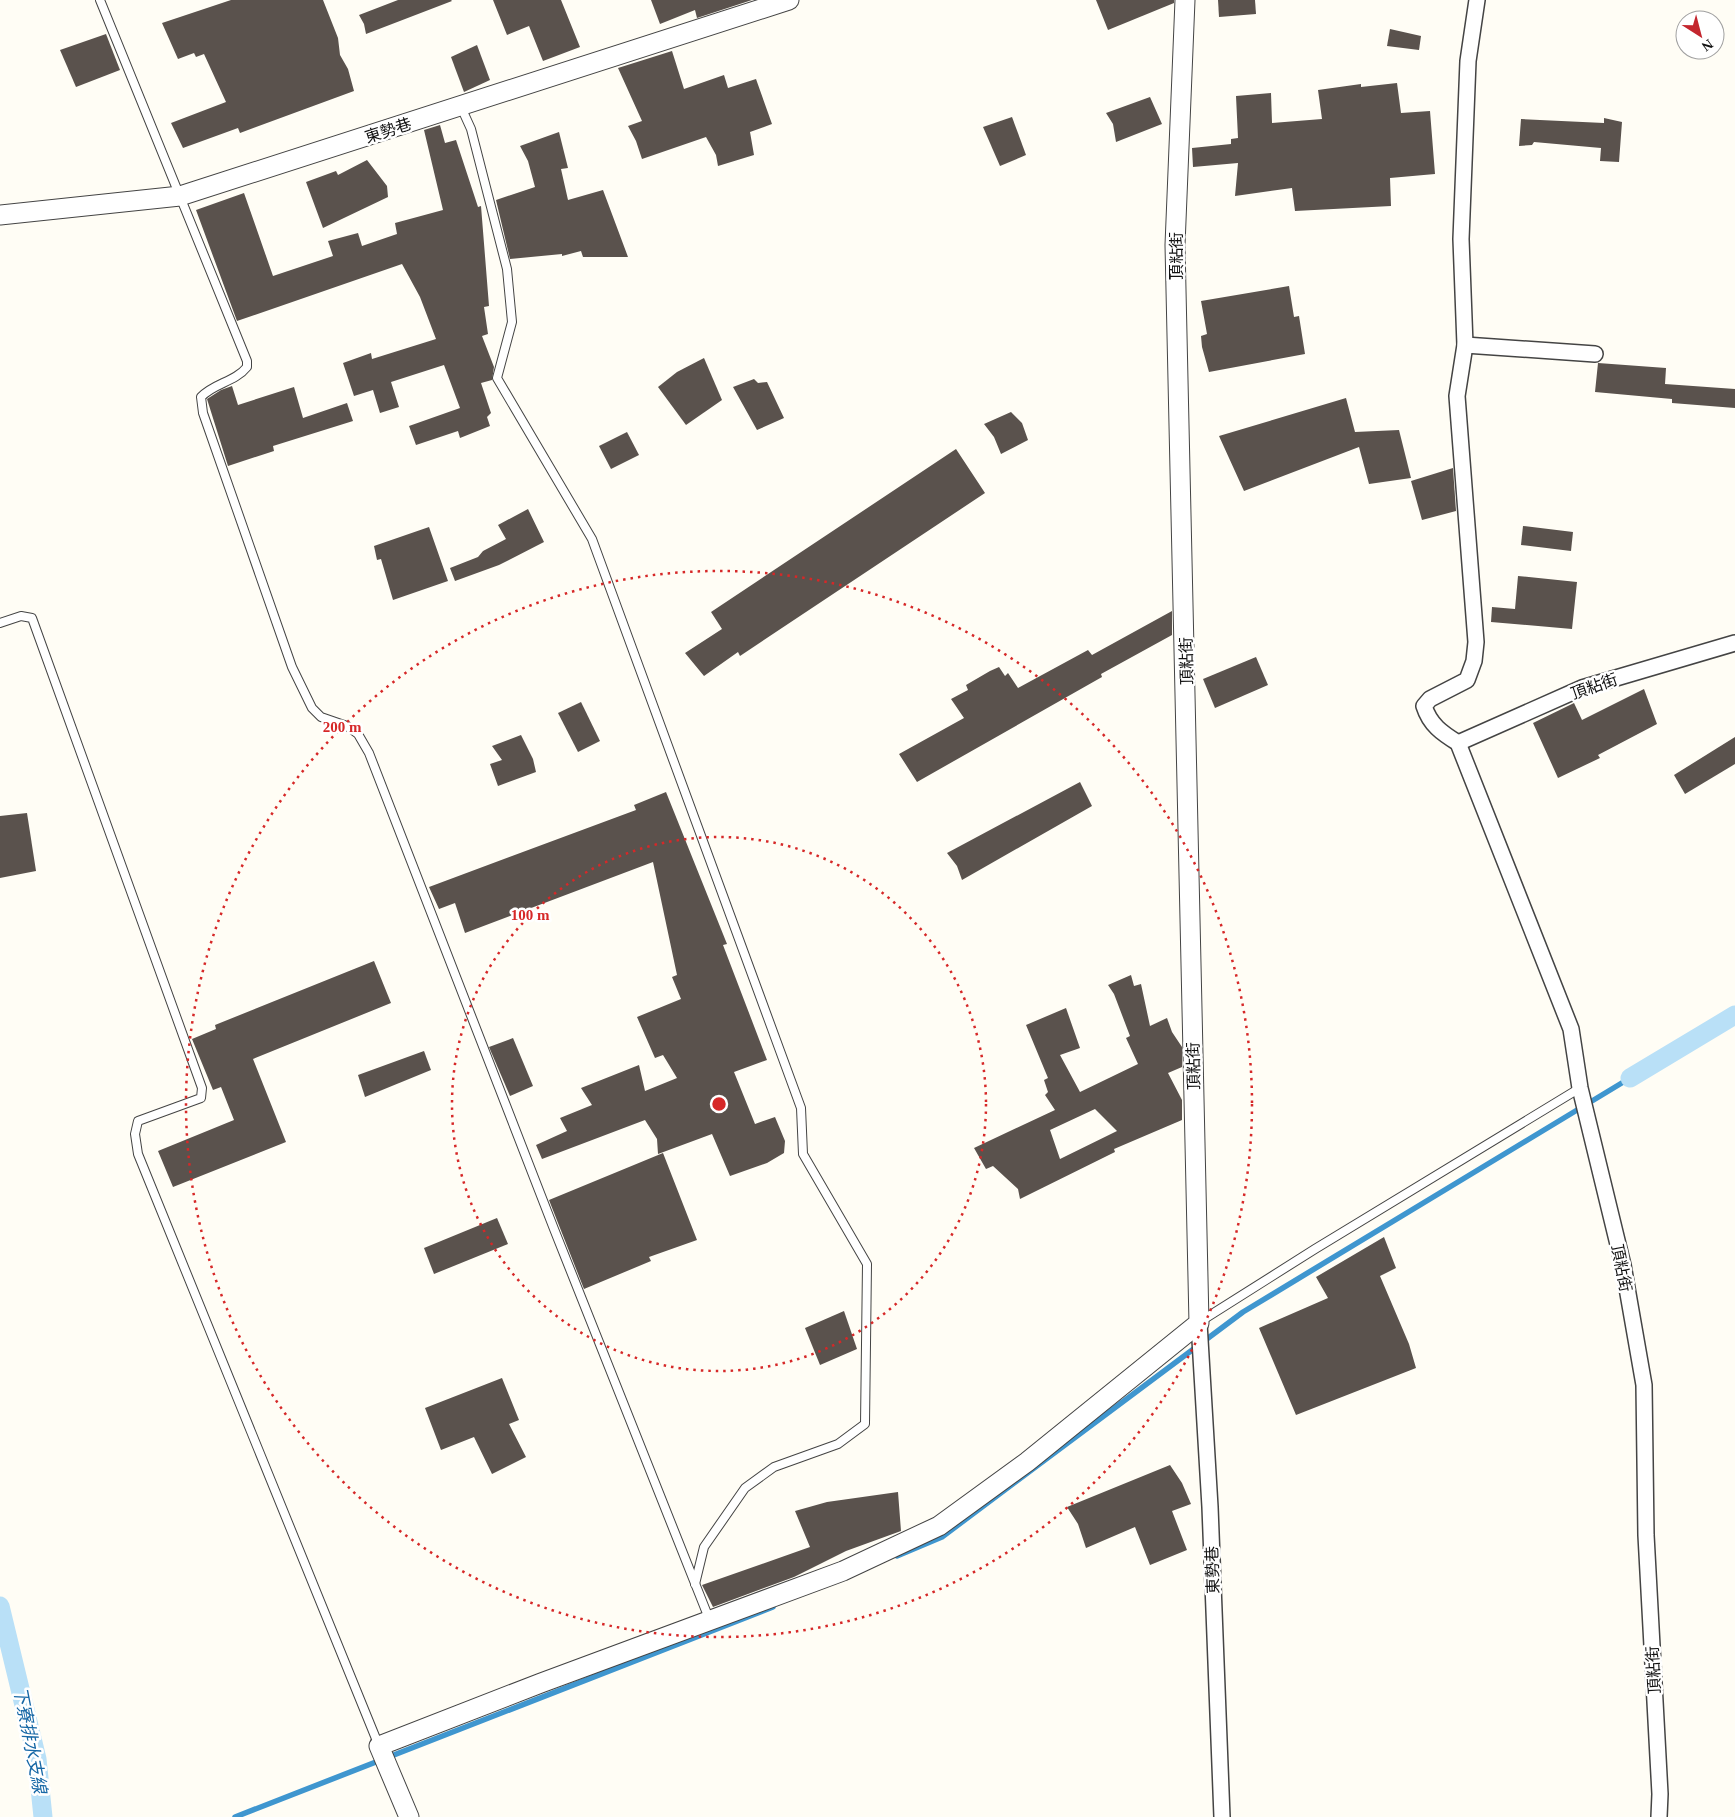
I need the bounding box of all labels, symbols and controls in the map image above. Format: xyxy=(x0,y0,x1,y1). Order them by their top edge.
north arrow xyxy=(1675,10,1725,60)
text: N xyxy=(1699,36,1716,54)
street label: 東勢巷 xyxy=(363,115,414,146)
street label: 頂粘街 xyxy=(1168,232,1185,280)
street label: 頂粘街 xyxy=(1178,637,1195,685)
street label: 頂粘街 xyxy=(1569,671,1620,702)
text: 200 m xyxy=(323,719,362,735)
text: 100 m xyxy=(511,907,550,923)
street label: 頂粘街 xyxy=(1185,1042,1202,1090)
centre of rings xyxy=(710,1095,728,1113)
street label: 頂粘街 xyxy=(1609,1243,1634,1293)
street label: 東勢巷 xyxy=(1203,1546,1222,1594)
street label: 頂粘街 xyxy=(1644,1646,1663,1694)
water label: 下寮排水支線 xyxy=(10,1685,51,1797)

